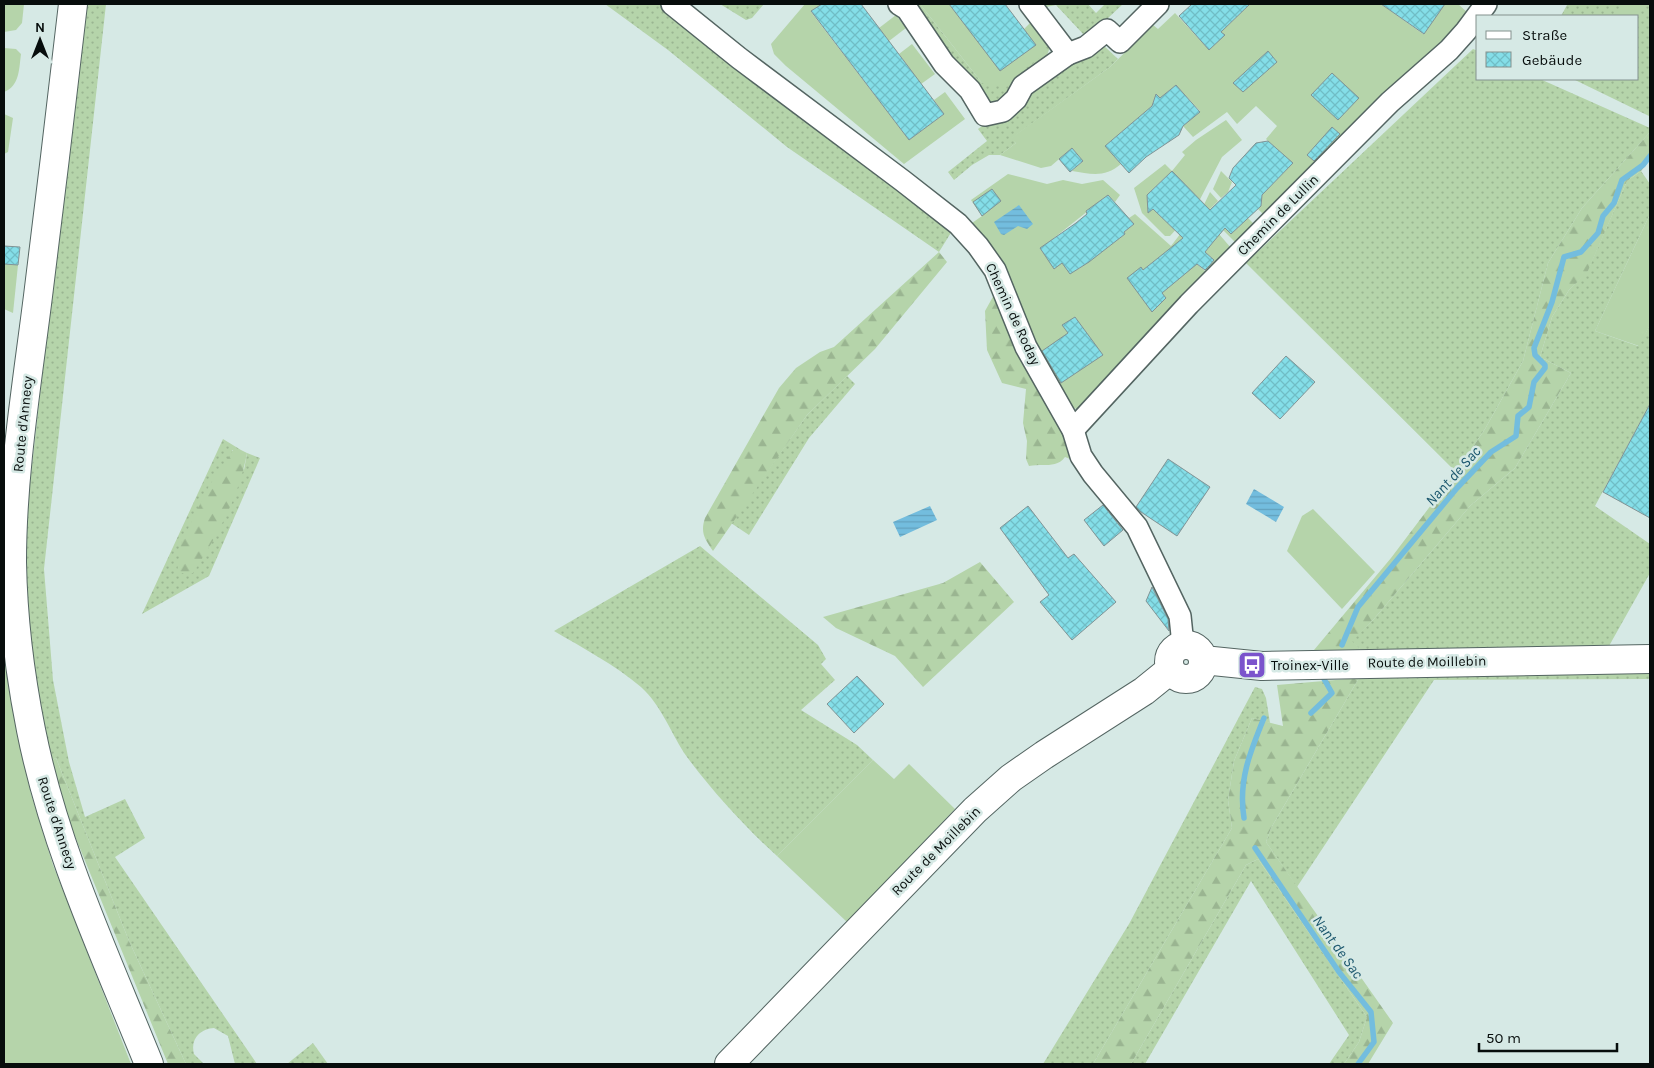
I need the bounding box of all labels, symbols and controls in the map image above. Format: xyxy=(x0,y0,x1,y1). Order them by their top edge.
north arrow xyxy=(15,15,65,65)
legend xyxy=(1476,15,1639,80)
text: N xyxy=(35,19,45,36)
text: Straße xyxy=(1522,26,1567,44)
text: Gebäude xyxy=(1522,51,1582,69)
street label: Chemin de Lullin xyxy=(1234,171,1322,259)
street label: Chemin de Roday xyxy=(982,260,1044,368)
street label: Route d'Annecy xyxy=(10,375,37,473)
water label: Nant de Sac xyxy=(1422,442,1485,510)
bus stop icon: Troinex-Ville xyxy=(1237,650,1267,680)
street label: Route de Moillebin xyxy=(1367,652,1487,672)
place label: Troinex-Ville xyxy=(1271,657,1349,674)
street label: Route d'Annecy xyxy=(34,774,80,872)
street label: Route de Moillebin xyxy=(888,803,984,899)
water label: Nant de Sac xyxy=(1309,912,1367,982)
scale bar xyxy=(1479,1020,1616,1052)
text: 50 m xyxy=(1486,1029,1521,1047)

